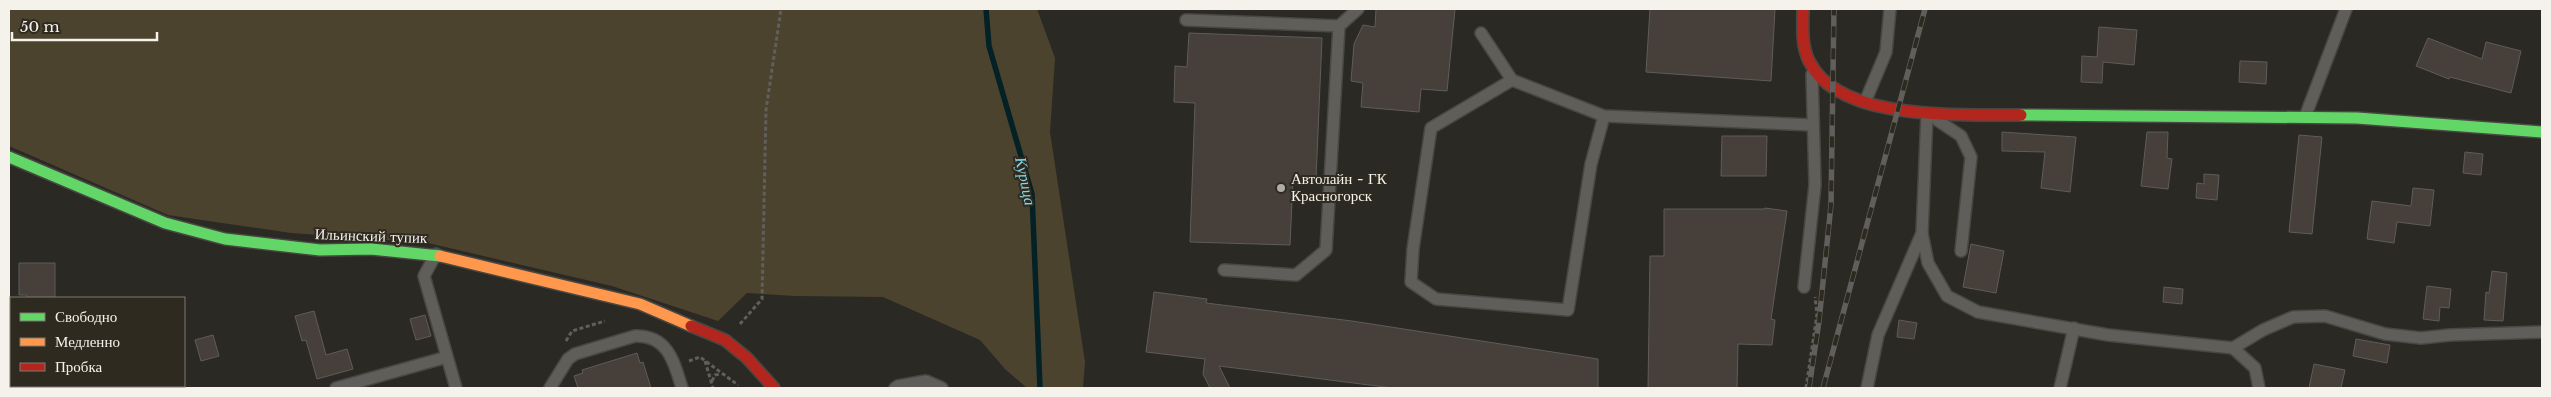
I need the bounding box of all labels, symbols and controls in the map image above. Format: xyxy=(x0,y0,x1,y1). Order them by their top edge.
scale bar xyxy=(12,10,158,42)
text: 50 m xyxy=(20,17,60,36)
water label: Курица xyxy=(1011,154,1041,207)
place label: Автолайн - ГК Красногорск xyxy=(1291,169,1388,205)
marker: Автолайн - ГК Красногорск xyxy=(1275,182,1287,194)
street label: Ильинский тупик xyxy=(314,224,428,247)
legend xyxy=(10,297,185,387)
text: Свободно xyxy=(55,307,117,326)
text: Медленно xyxy=(55,332,120,351)
text: Пробка xyxy=(55,357,103,376)

